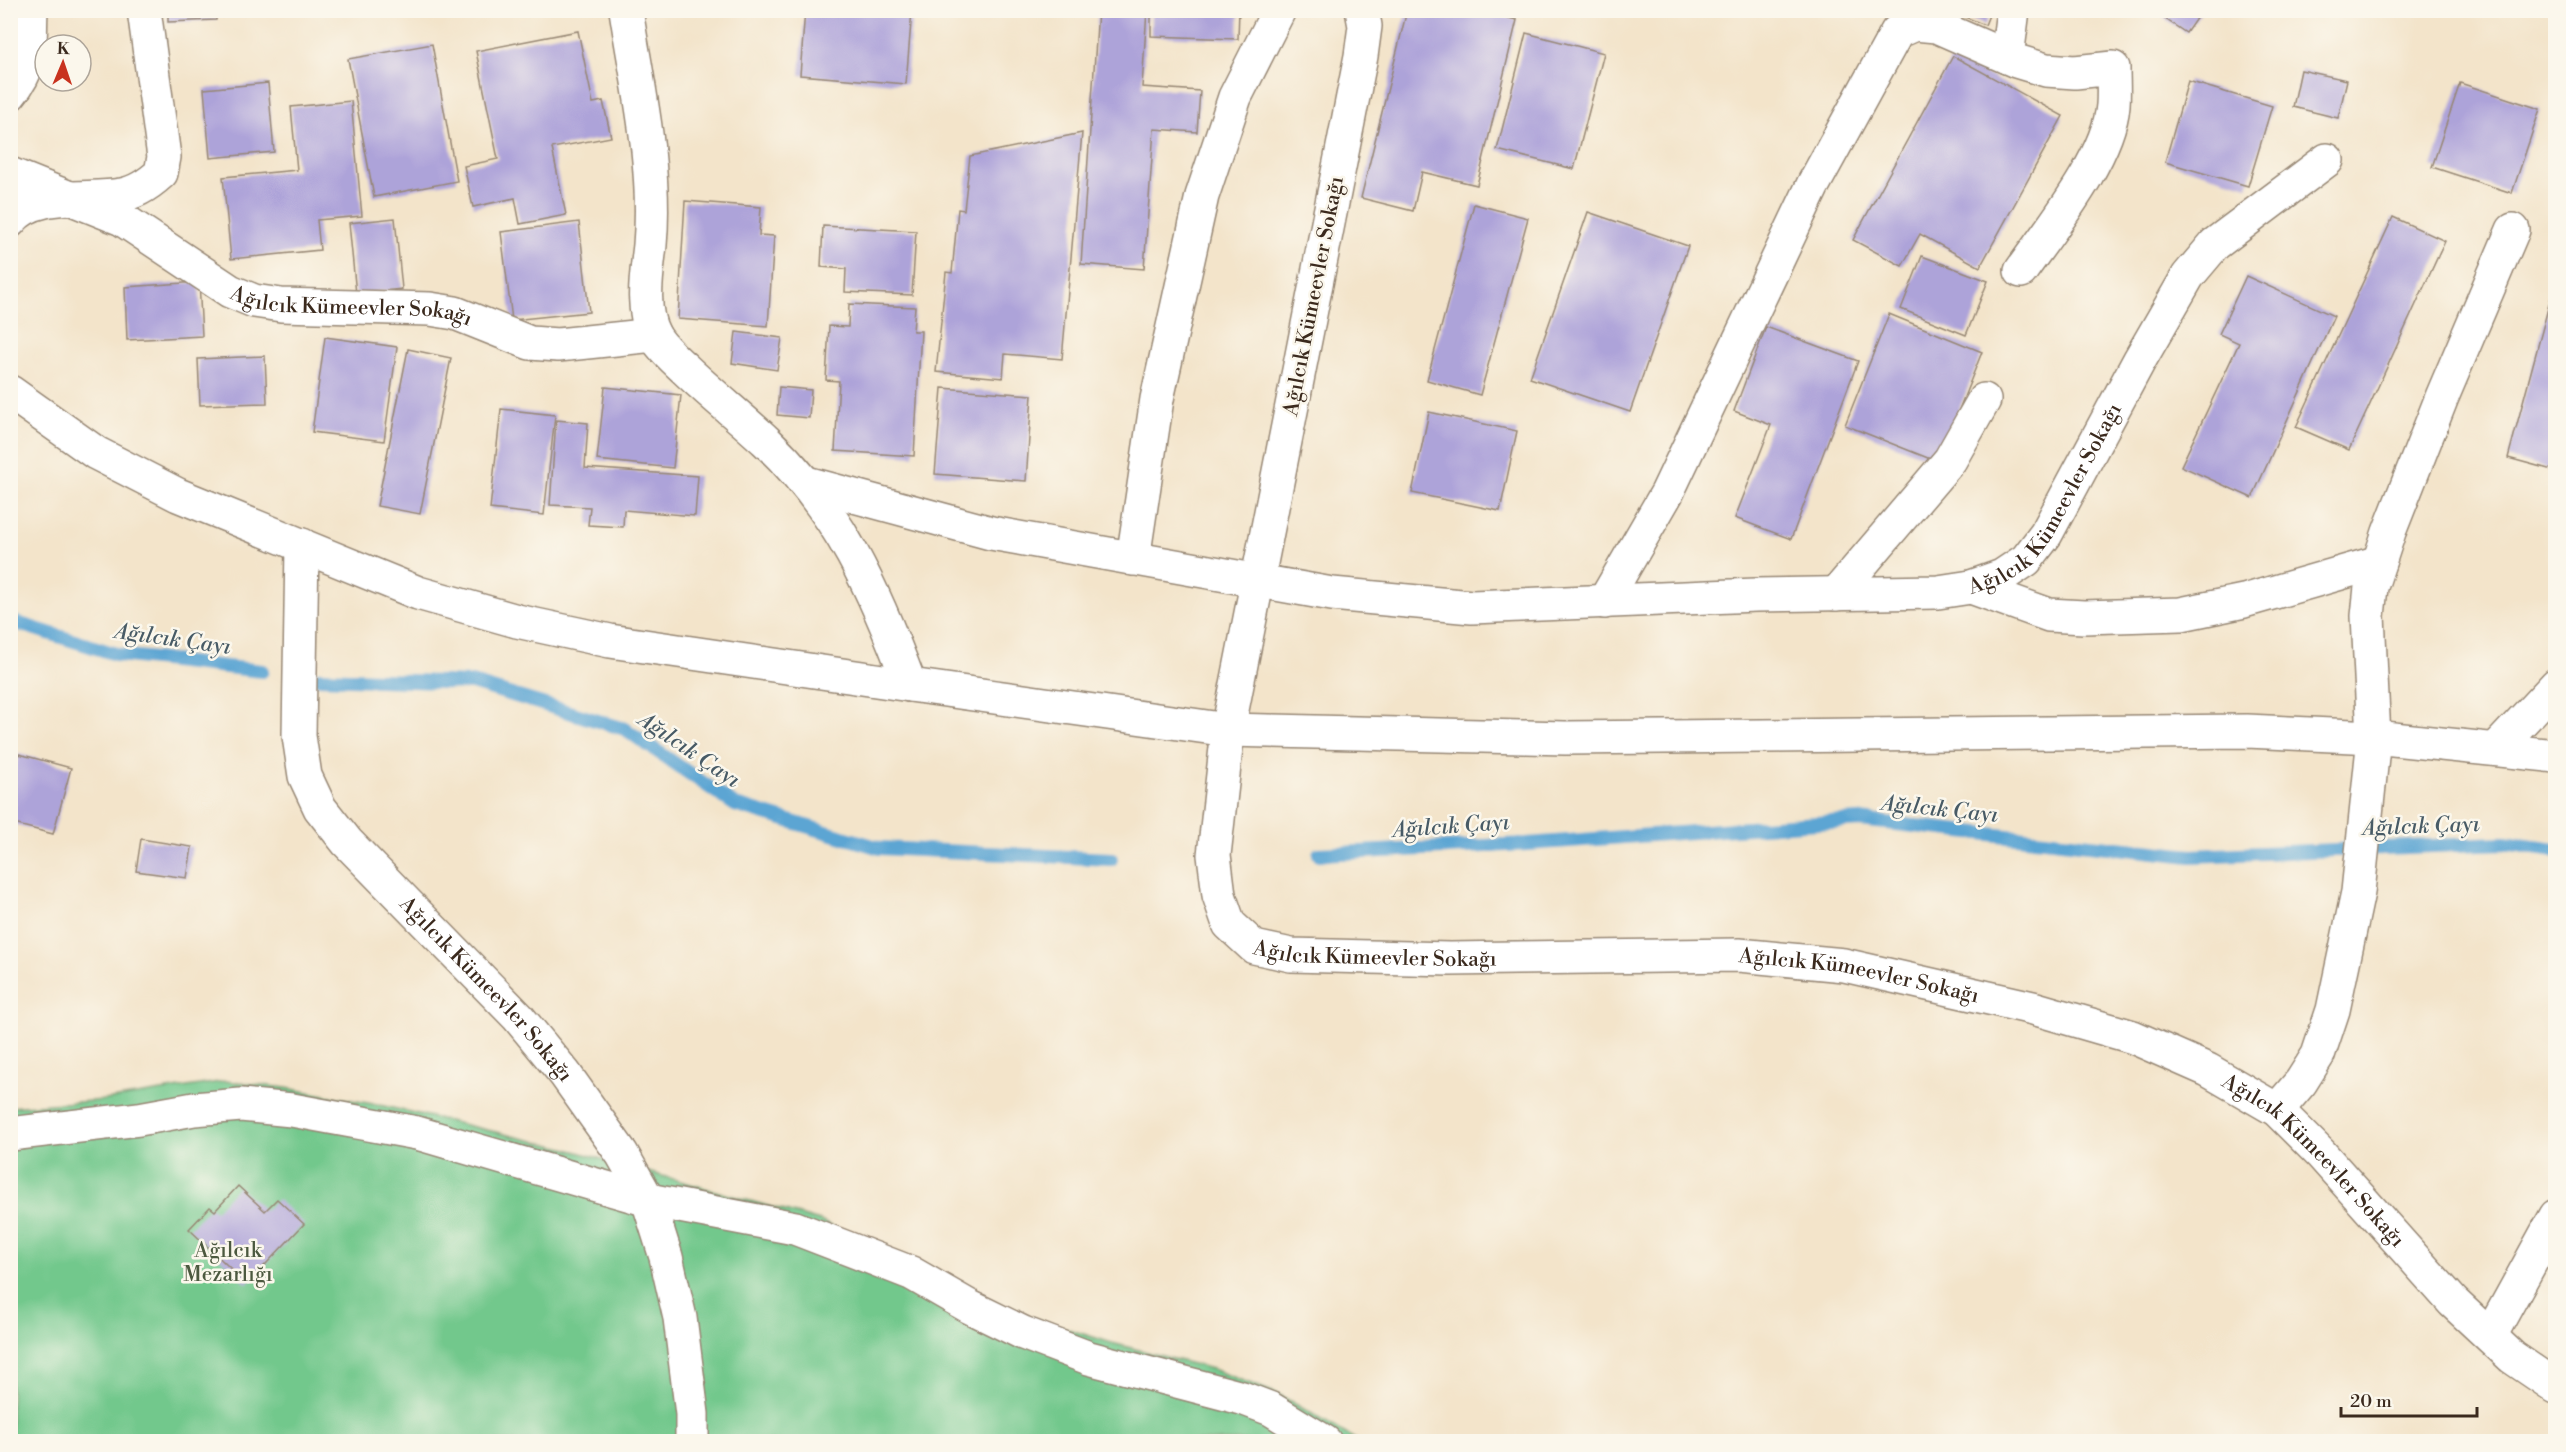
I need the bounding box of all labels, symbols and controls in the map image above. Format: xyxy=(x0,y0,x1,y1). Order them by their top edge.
north arrow xyxy=(33,33,93,93)
text: K xyxy=(57,39,71,59)
street label: Ağılcık Kümeevler Sokağı xyxy=(1278,174,1350,419)
street label: Ağılcık Kümeevler Sokağı xyxy=(225,280,476,333)
street label: Ağılcık Kümeevler Sokağı xyxy=(1964,399,2128,601)
water label: Ağılcık Çayı xyxy=(111,618,233,661)
water label: Ağılcık Çayı xyxy=(631,705,745,794)
water label: Ağılcık Çayı xyxy=(1878,790,2000,829)
water label: Ağılcık Çayı xyxy=(1390,809,1511,844)
water label: Ağılcık Çayı xyxy=(2360,811,2480,842)
street label: Ağılcık Kümeevler Sokağı xyxy=(393,891,578,1087)
street label: Ağılcık Kümeevler Sokağı xyxy=(1250,935,1497,973)
street label: Ağılcık Kümeevler Sokağı xyxy=(1737,943,1981,1009)
street label: Ağılcık Kümeevler Sokağı xyxy=(2216,1068,2410,1253)
park label: Ağılcık Mezarlığı xyxy=(183,1238,273,1288)
scale bar xyxy=(2341,1380,2478,1418)
text: 20 m xyxy=(2350,1390,2392,1413)

